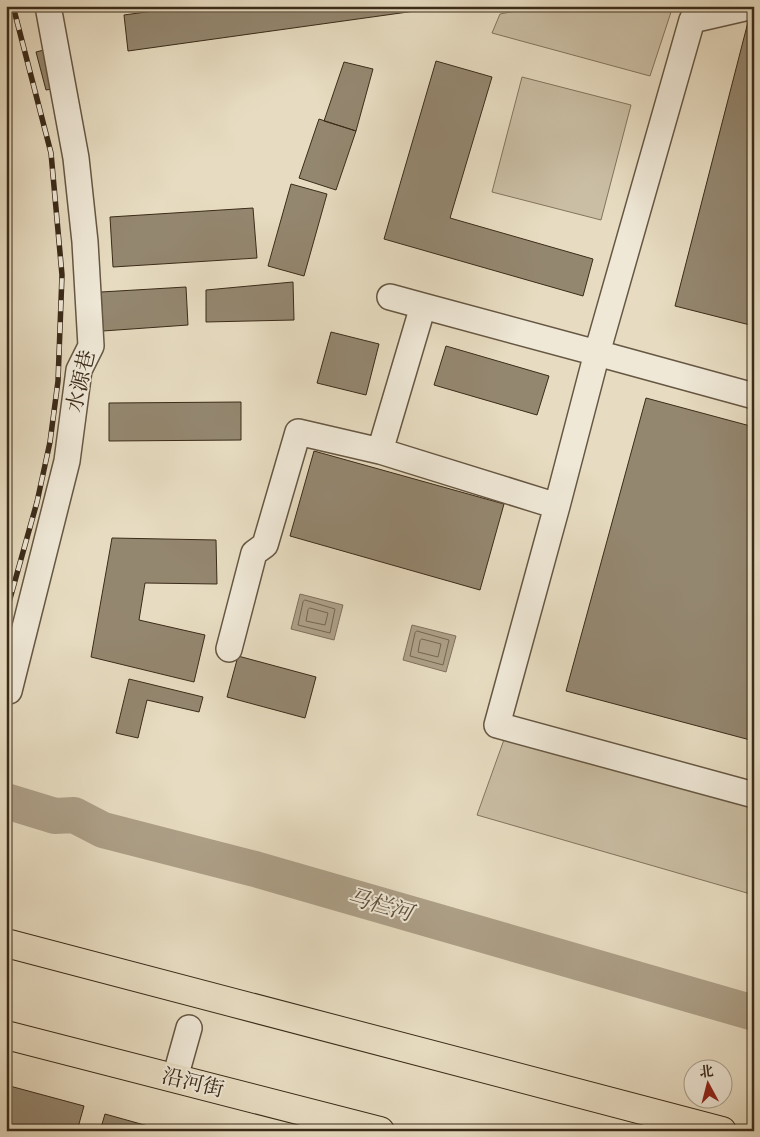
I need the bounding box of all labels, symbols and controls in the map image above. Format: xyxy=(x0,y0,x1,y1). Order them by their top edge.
street label: 水源巷 xyxy=(61,347,101,415)
water label: 马栏河 xyxy=(344,882,419,929)
north arrow xyxy=(682,1060,732,1110)
street label: 沿河街 xyxy=(159,1062,227,1104)
text: 北 xyxy=(698,1062,714,1081)

